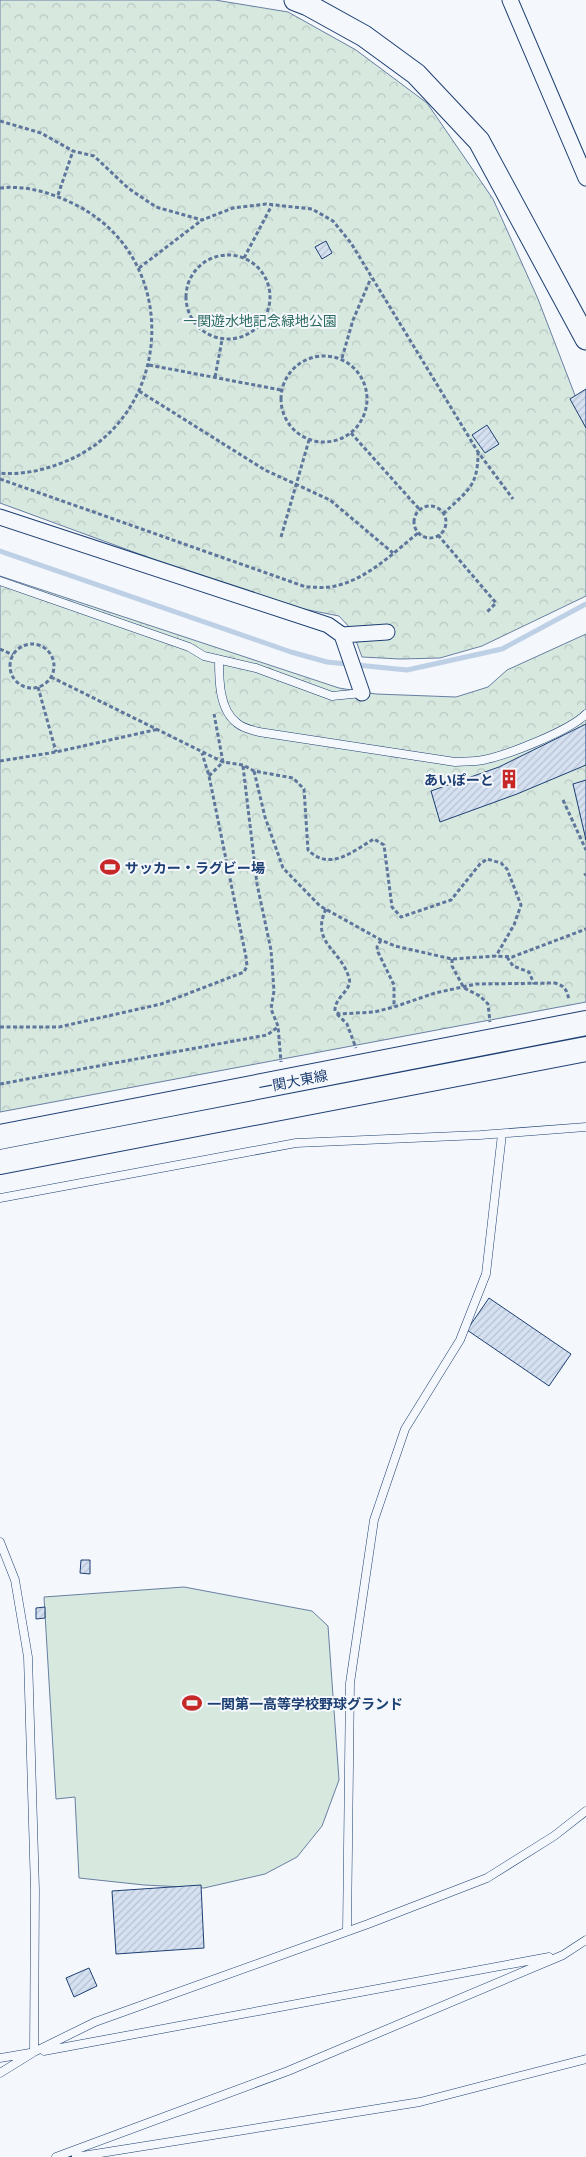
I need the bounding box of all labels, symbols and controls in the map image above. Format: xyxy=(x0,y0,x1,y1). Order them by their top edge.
park label: 一関遊水地記念緑地公園 xyxy=(183,312,337,329)
building icon: あいぽーと xyxy=(498,768,520,790)
place label: あいぽーと xyxy=(424,771,494,788)
sports icon: サッカー・ラグビー場 xyxy=(99,856,121,878)
place label: サッカー・ラグビー場 xyxy=(125,859,265,876)
street label: 一関大東線 xyxy=(257,1066,329,1096)
sports icon: 一関第一高等学校野球グランド xyxy=(181,1692,203,1714)
place label: 一関第一高等学校野球グランド xyxy=(207,1695,403,1712)

